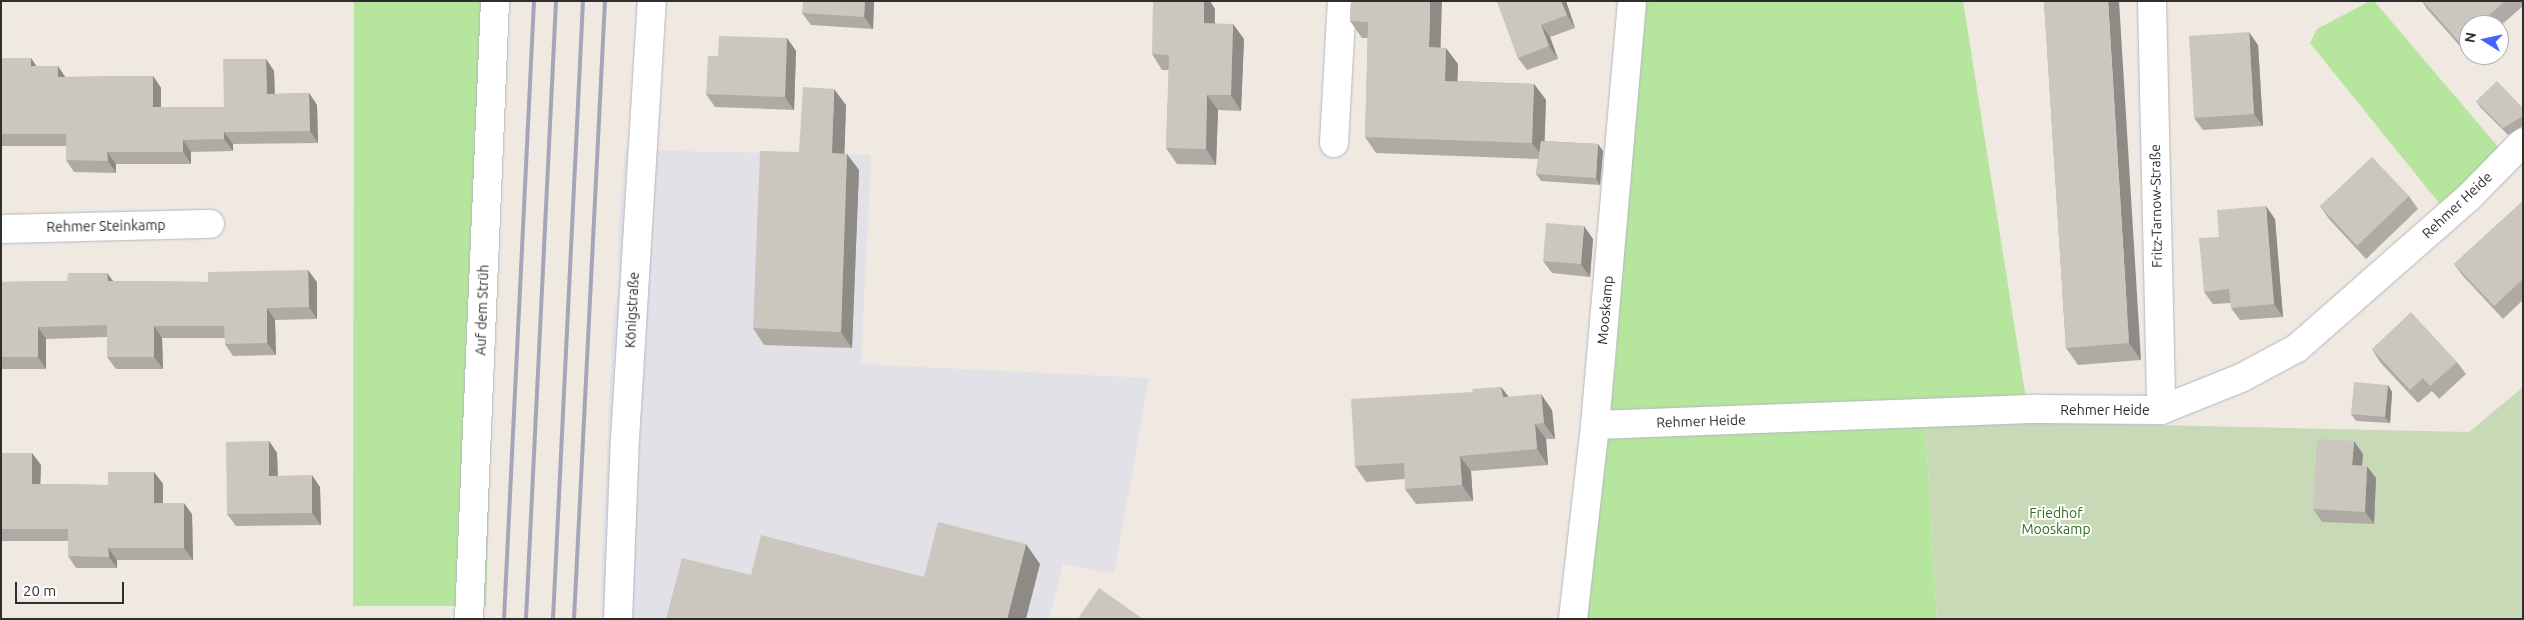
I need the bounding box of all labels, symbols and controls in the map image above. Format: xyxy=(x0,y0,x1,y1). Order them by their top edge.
north arrow xyxy=(2459,15,2509,65)
text: N xyxy=(2461,31,2479,44)
street label: Fritz-Tarnow-Straße xyxy=(2147,144,2165,268)
street label: Rehmer Heide xyxy=(2419,168,2495,242)
street label: Rehmer Steinkamp xyxy=(46,217,166,235)
street label: Auf dem Strüh xyxy=(472,264,492,356)
street label: Königstraße xyxy=(622,272,642,348)
street label: Mooskamp xyxy=(1594,275,1616,345)
street label: Rehmer Heide xyxy=(2060,402,2150,418)
street label: Rehmer Heide xyxy=(1656,411,1746,431)
park label: Friedhof Mooskamp xyxy=(2021,505,2091,538)
scale bar xyxy=(18,572,126,604)
text: 20 m xyxy=(23,582,56,599)

